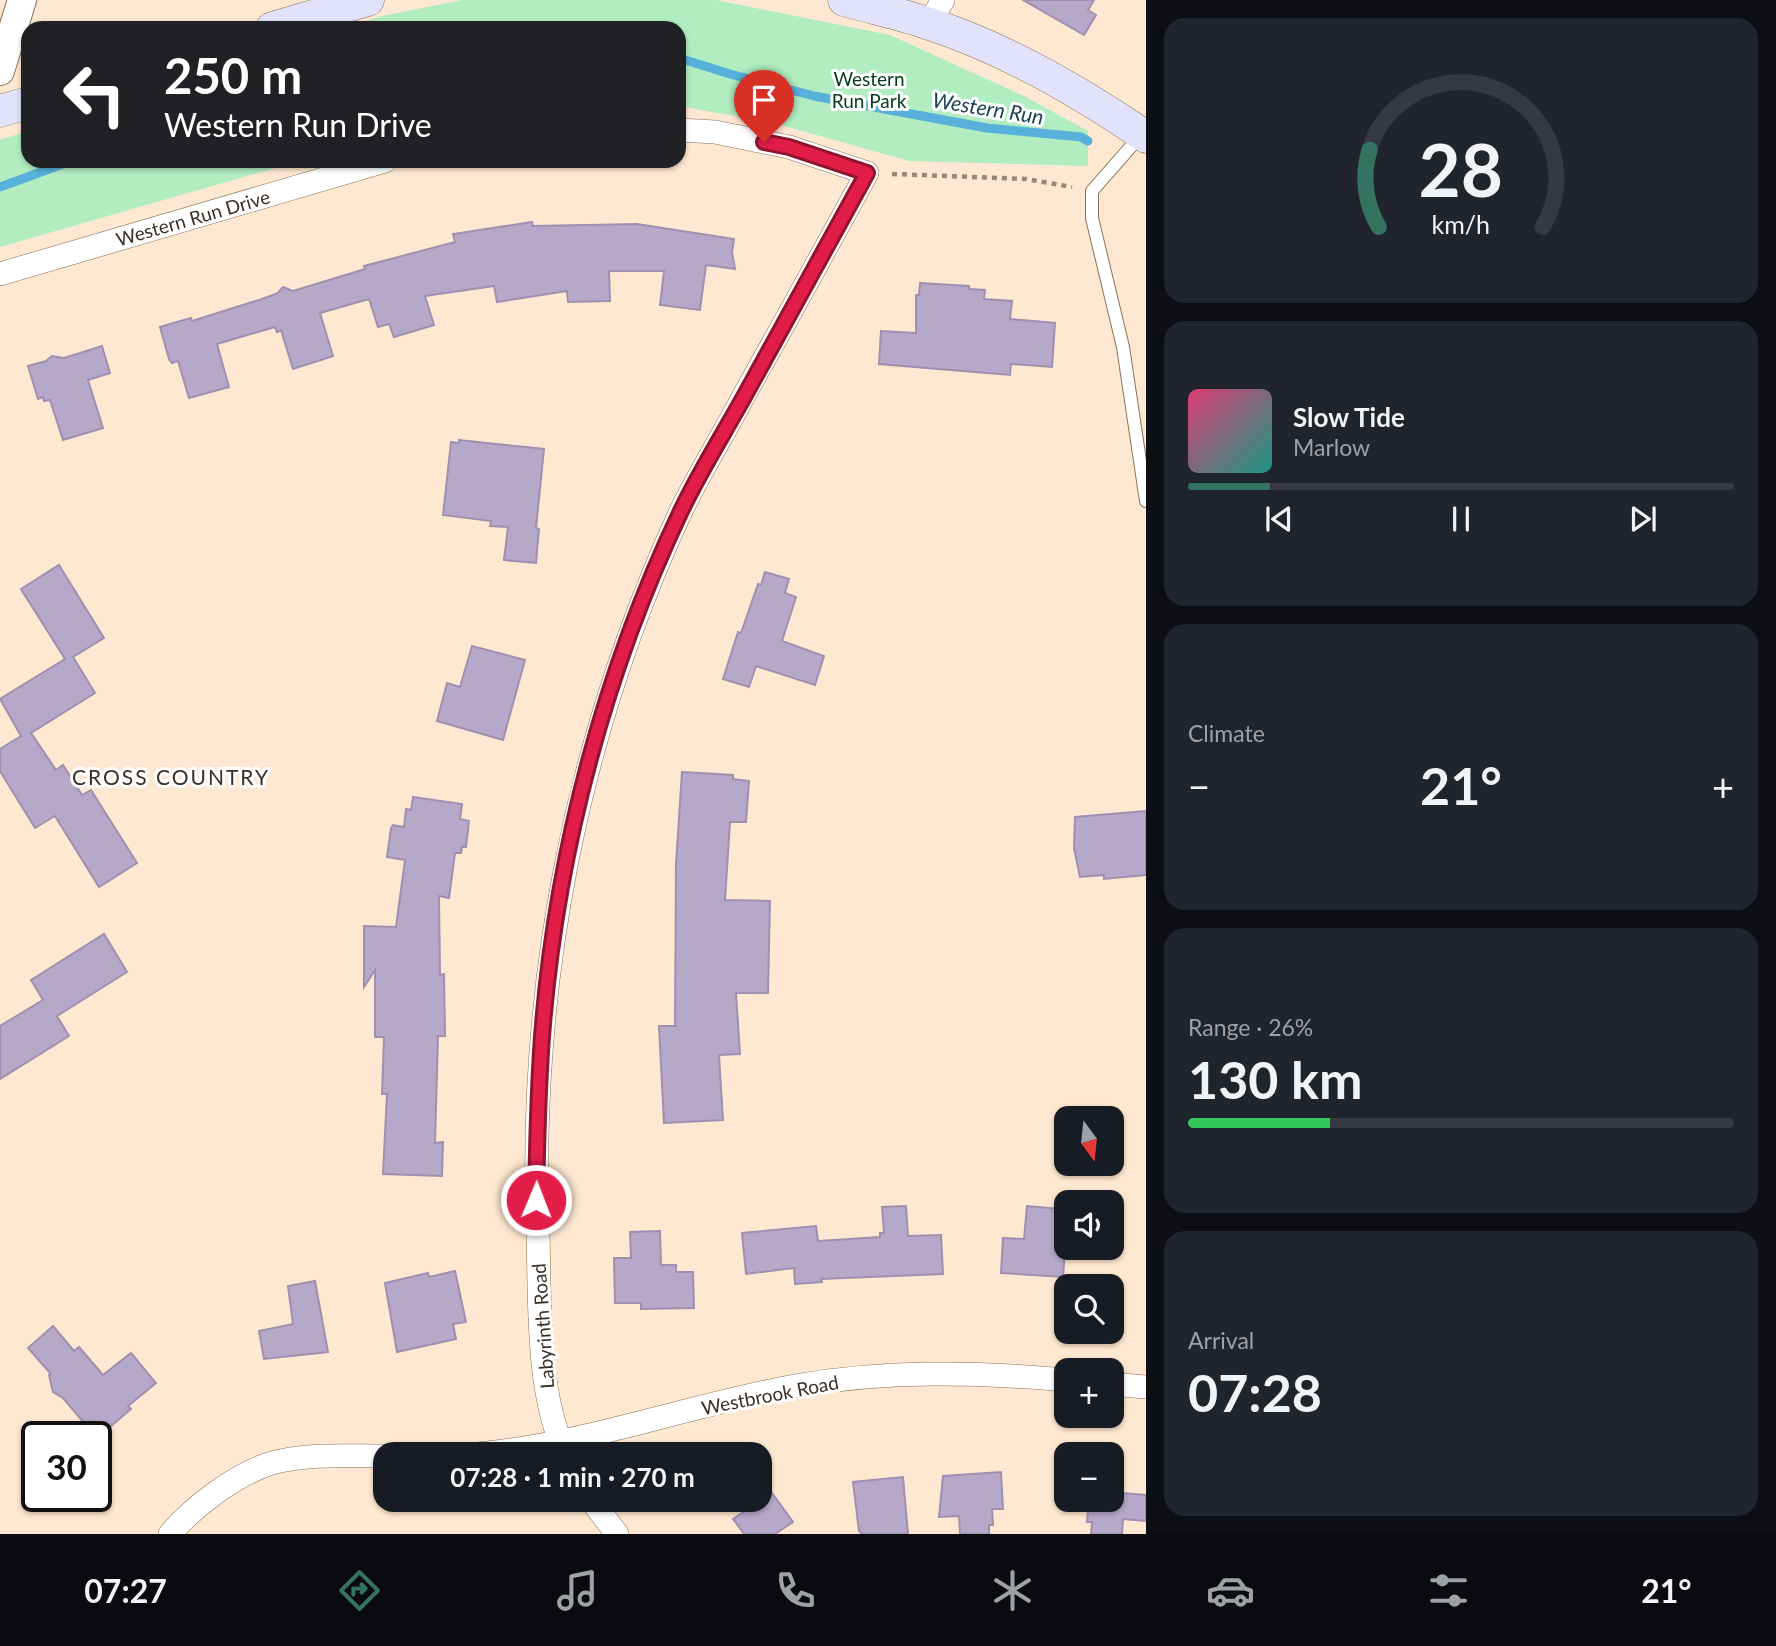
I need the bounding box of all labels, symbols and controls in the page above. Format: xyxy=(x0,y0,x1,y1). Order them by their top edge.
text: 250 m xyxy=(164,46,302,104)
icon: left xyxy=(49,49,140,140)
park label: Western Run Park xyxy=(832,67,907,112)
pin xyxy=(734,70,794,142)
icon: arrive xyxy=(745,81,783,119)
water label: Western Run xyxy=(931,86,1046,129)
text: Western Run Drive xyxy=(164,105,432,144)
text: 28 xyxy=(1419,125,1503,213)
street label: Western Run Drive xyxy=(113,185,272,250)
text: km/h xyxy=(1432,208,1490,238)
text: Slow Tide xyxy=(1293,401,1405,433)
text: Marlow xyxy=(1293,433,1370,461)
icon: previous xyxy=(1260,500,1298,538)
icon: pause xyxy=(1442,500,1480,538)
icon: next xyxy=(1624,500,1662,538)
text: Climate xyxy=(1188,719,1265,747)
text: 21° xyxy=(1420,754,1502,816)
text: − xyxy=(1188,763,1210,809)
text: + xyxy=(1712,763,1734,809)
district label: CROSS COUNTRY xyxy=(72,764,270,789)
text: Range · 26% xyxy=(1188,1013,1313,1041)
text: 130 km xyxy=(1188,1048,1362,1110)
north arrow xyxy=(1054,1106,1124,1176)
map controls xyxy=(1054,1106,1124,1512)
position arrow xyxy=(499,1163,573,1237)
button: sound xyxy=(1054,1190,1124,1260)
street label: Labyrinth Road xyxy=(527,1263,558,1390)
button: search xyxy=(1054,1274,1124,1344)
text: Arrival xyxy=(1188,1326,1254,1354)
button: + xyxy=(1054,1358,1124,1428)
text: 07:28 xyxy=(1188,1361,1322,1423)
street label: Westbrook Road xyxy=(699,1370,840,1419)
speed limit sign: 30 xyxy=(21,1421,112,1512)
button: − xyxy=(1054,1442,1124,1512)
text: 07:28 · 1 min · 270 m xyxy=(450,1461,695,1493)
icon: directions xyxy=(335,1566,384,1615)
icon: music xyxy=(553,1566,602,1615)
icon: phone xyxy=(771,1566,820,1615)
icon: climate xyxy=(988,1566,1037,1615)
icon: car xyxy=(1206,1566,1255,1615)
icon: filters xyxy=(1424,1566,1473,1615)
text: 07:27 xyxy=(84,1571,167,1610)
text: 21° xyxy=(1641,1571,1692,1610)

